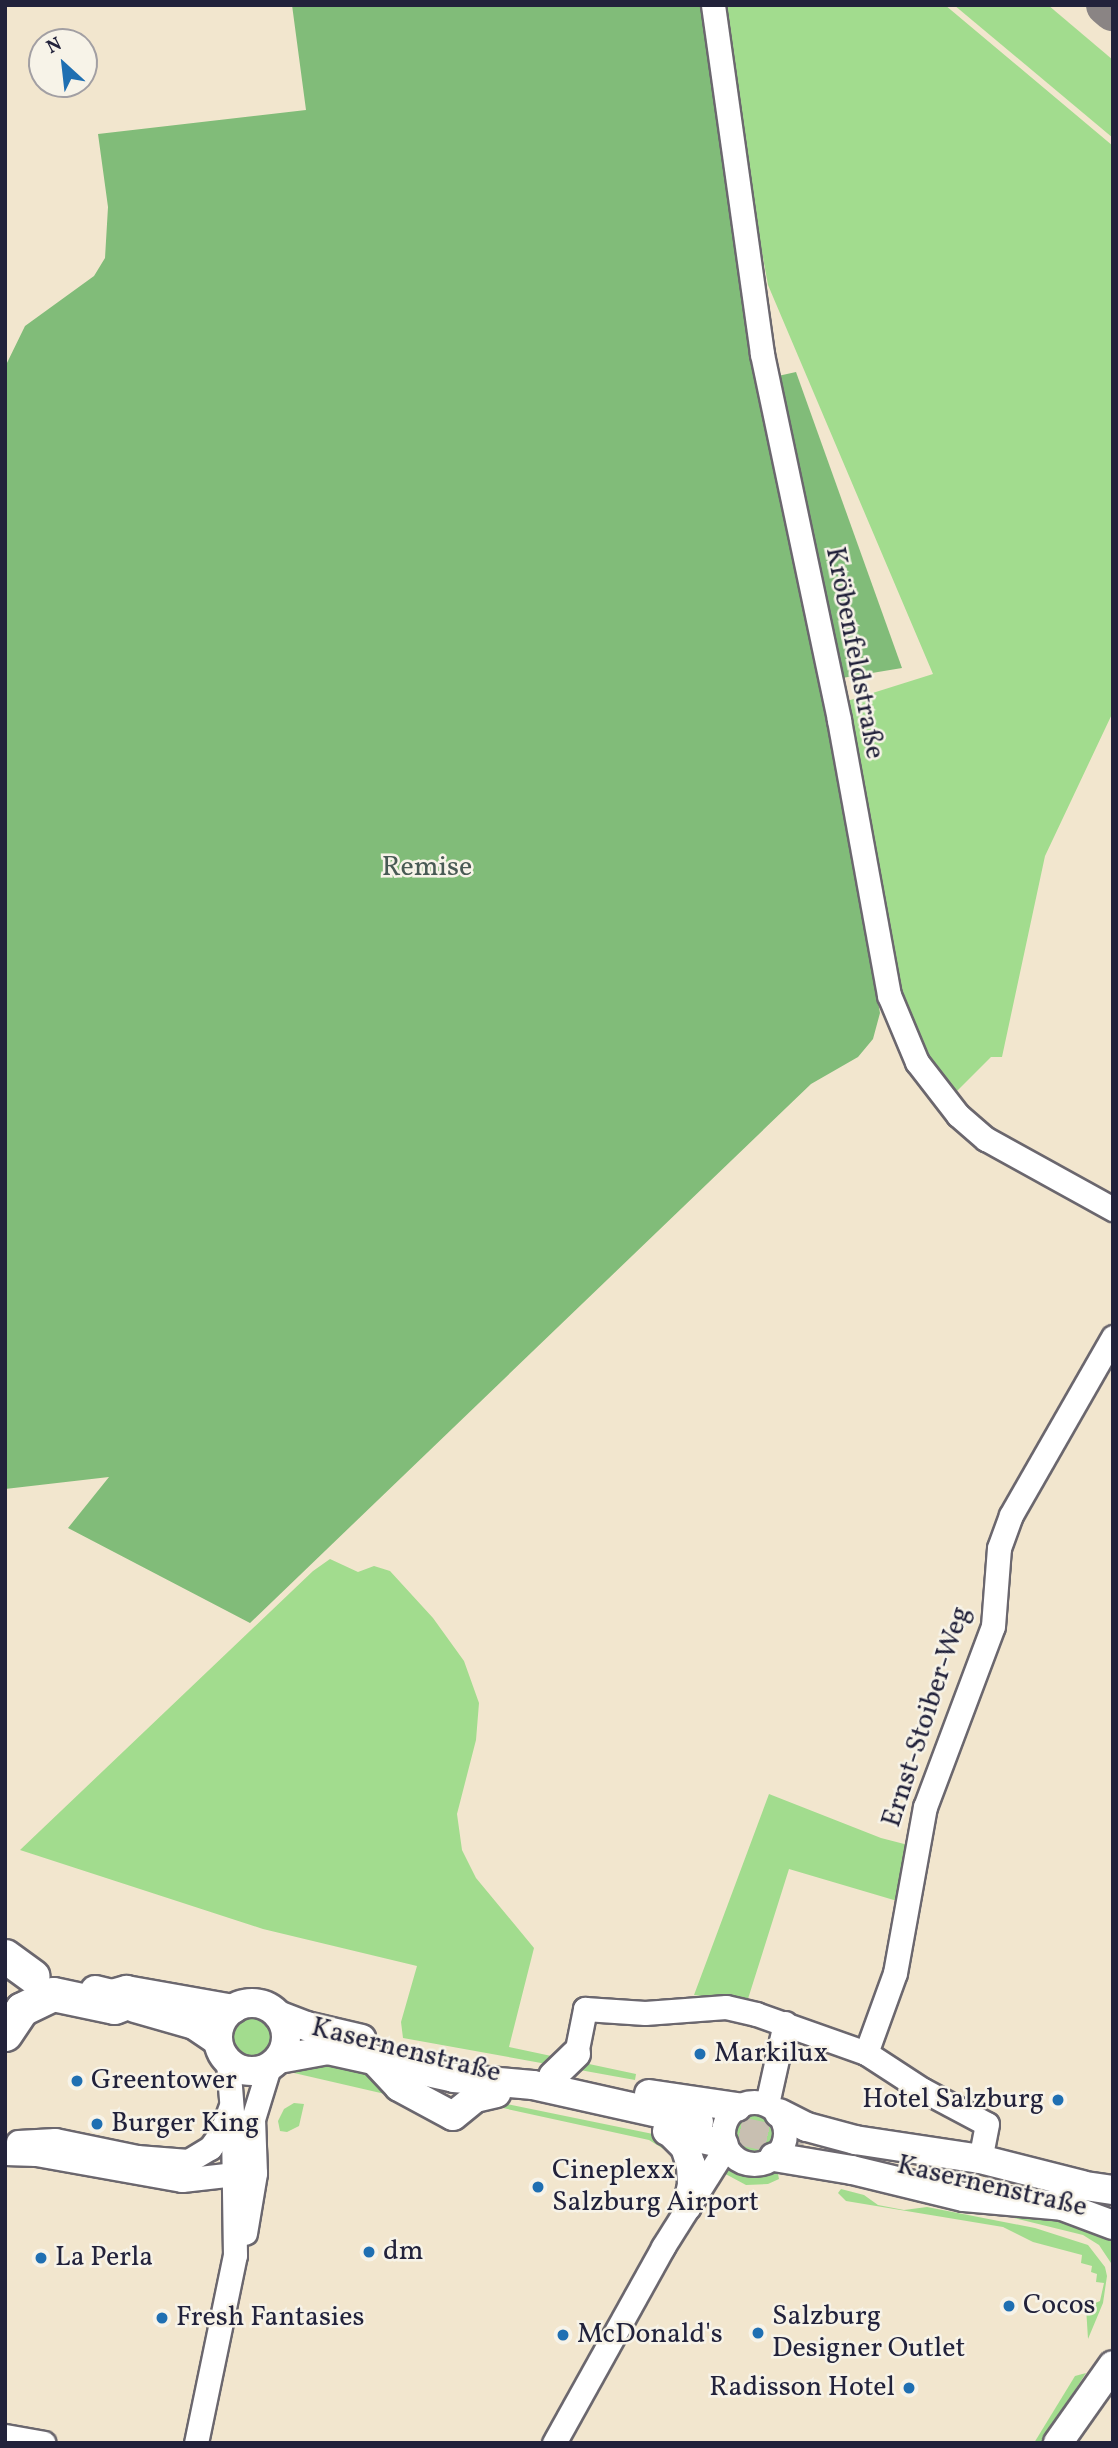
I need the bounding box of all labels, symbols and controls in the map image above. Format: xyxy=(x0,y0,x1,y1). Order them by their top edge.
north arrow xyxy=(28,28,98,98)
text: N xyxy=(42,31,66,61)
street label: Kröbenfeldstraße xyxy=(817,544,891,762)
park label: Remise xyxy=(382,851,472,885)
street label: Ernst-Stoiber-Weg xyxy=(875,1602,979,1832)
street label: Kasernenstraße xyxy=(308,2011,504,2091)
place label: Markilux xyxy=(714,2037,828,2071)
marker: Markilux xyxy=(692,2046,708,2062)
place label: Greentower xyxy=(91,2064,237,2098)
marker: Greentower xyxy=(69,2073,85,2089)
place label: Hotel Salzburg xyxy=(862,2083,1044,2117)
marker: Hotel Salzburg xyxy=(1050,2092,1066,2108)
place label: Burger King xyxy=(111,2107,259,2141)
marker: Burger King xyxy=(89,2116,105,2132)
street label: Kasernenstraße xyxy=(894,2149,1090,2225)
place label: Cineplexx Salzburg Airport xyxy=(552,2154,759,2220)
marker: Cineplexx Salzburg Airport xyxy=(530,2179,546,2195)
place label: dm xyxy=(383,2235,424,2269)
place label: La Perla xyxy=(55,2241,153,2275)
marker: dm xyxy=(361,2244,377,2260)
marker: La Perla xyxy=(33,2250,49,2266)
place label: Cocos xyxy=(1023,2289,1096,2323)
marker: Cocos xyxy=(1001,2298,1017,2314)
place label: Salzburg Designer Outlet xyxy=(772,2300,965,2366)
place label: Fresh Fantasies xyxy=(176,2301,365,2335)
marker: Fresh Fantasies xyxy=(154,2310,170,2326)
place label: McDonald's xyxy=(577,2318,723,2352)
marker: Salzburg Designer Outlet xyxy=(750,2325,766,2341)
marker: McDonald's xyxy=(555,2327,571,2343)
place label: Radisson Hotel xyxy=(709,2371,895,2405)
marker: Radisson Hotel xyxy=(901,2380,917,2396)

